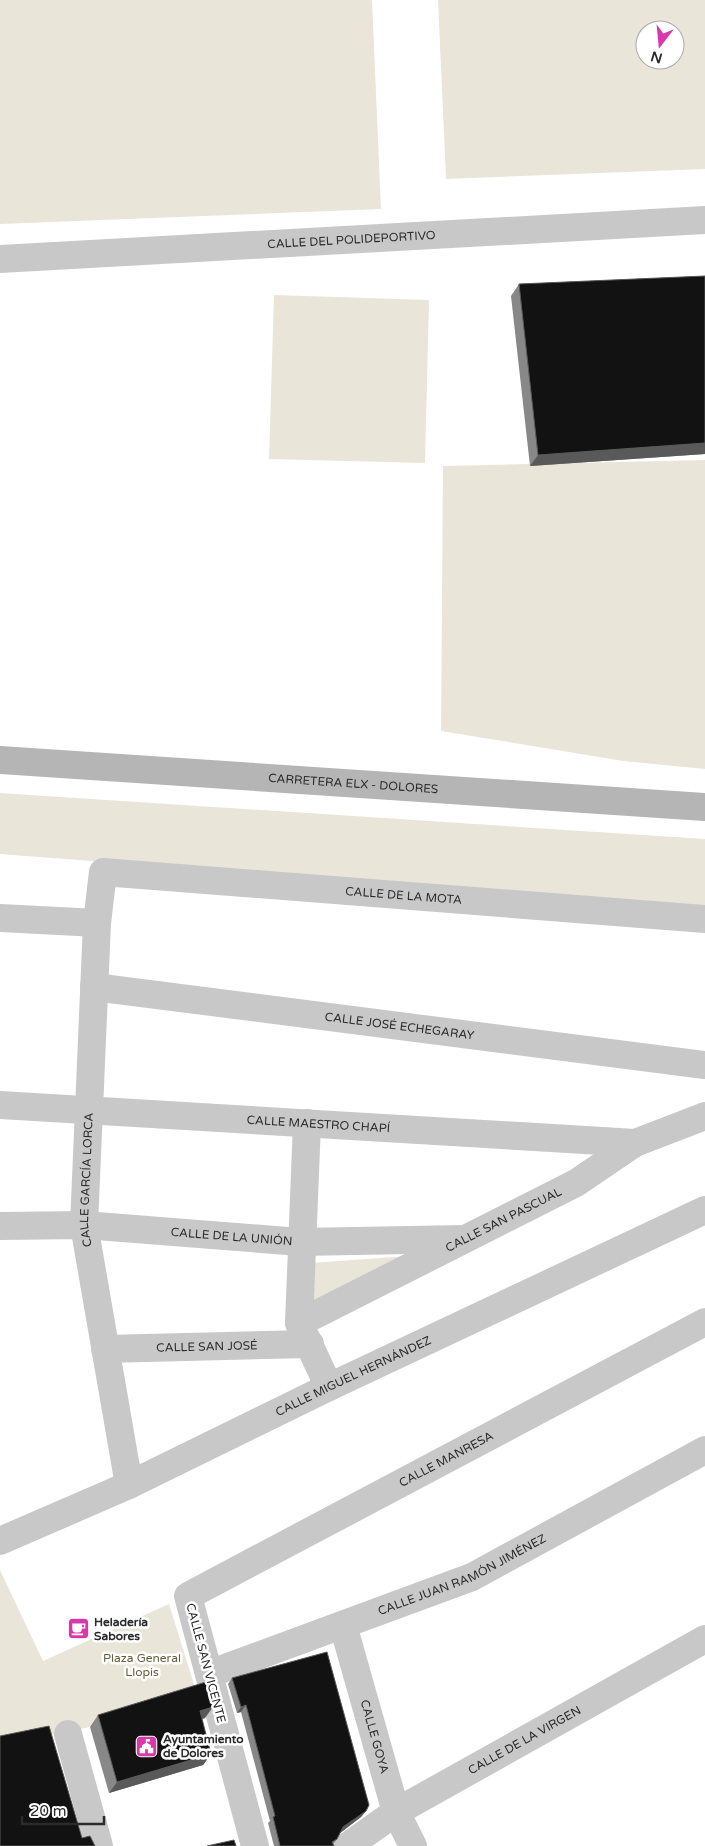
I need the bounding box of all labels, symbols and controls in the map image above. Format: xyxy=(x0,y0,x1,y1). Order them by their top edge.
north arrow xyxy=(635,20,685,70)
text: N xyxy=(649,47,664,67)
street label: CALLE DEL POLIDEPORTIVO xyxy=(267,228,436,251)
street label: CARRETERA ELX - DOLORES xyxy=(268,771,439,796)
street label: CALLE DE LA MOTA xyxy=(345,884,463,907)
street label: CALLE JOSÉ ECHEGARAY xyxy=(324,1010,475,1043)
street label: CALLE GARCÍA LORCA xyxy=(77,1112,96,1248)
street label: CALLE MAESTRO CHAPÍ xyxy=(246,1113,391,1135)
street label: CALLE SAN PASCUAL xyxy=(443,1185,564,1255)
street label: CALLE DE LA UNIÓN xyxy=(170,1225,293,1248)
street label: CALLE MIGUEL HERNÁNDEZ xyxy=(273,1333,434,1419)
street label: CALLE SAN JOSÉ xyxy=(156,1338,258,1355)
street label: CALLE MANRESA xyxy=(397,1428,496,1490)
street label: CALLE JUAN RAMÓN JIMÉNEZ xyxy=(376,1531,549,1618)
street label: CALLE SAN VICENTE xyxy=(183,1602,229,1725)
place label: Heladería Sabores xyxy=(94,1615,148,1643)
cafe icon: Heladería Sabores xyxy=(66,1617,90,1641)
park label: Plaza General Llopis xyxy=(103,1651,181,1679)
street label: CALLE GOYA xyxy=(357,1698,392,1775)
street label: CALLE DE LA VIRGEN xyxy=(466,1703,583,1777)
place label: Ayuntamiento de Dolores xyxy=(163,1732,244,1760)
public building icon: Ayuntamiento de Dolores xyxy=(135,1734,159,1758)
scale bar xyxy=(22,1794,105,1826)
text: 20 m xyxy=(30,1802,67,1820)

